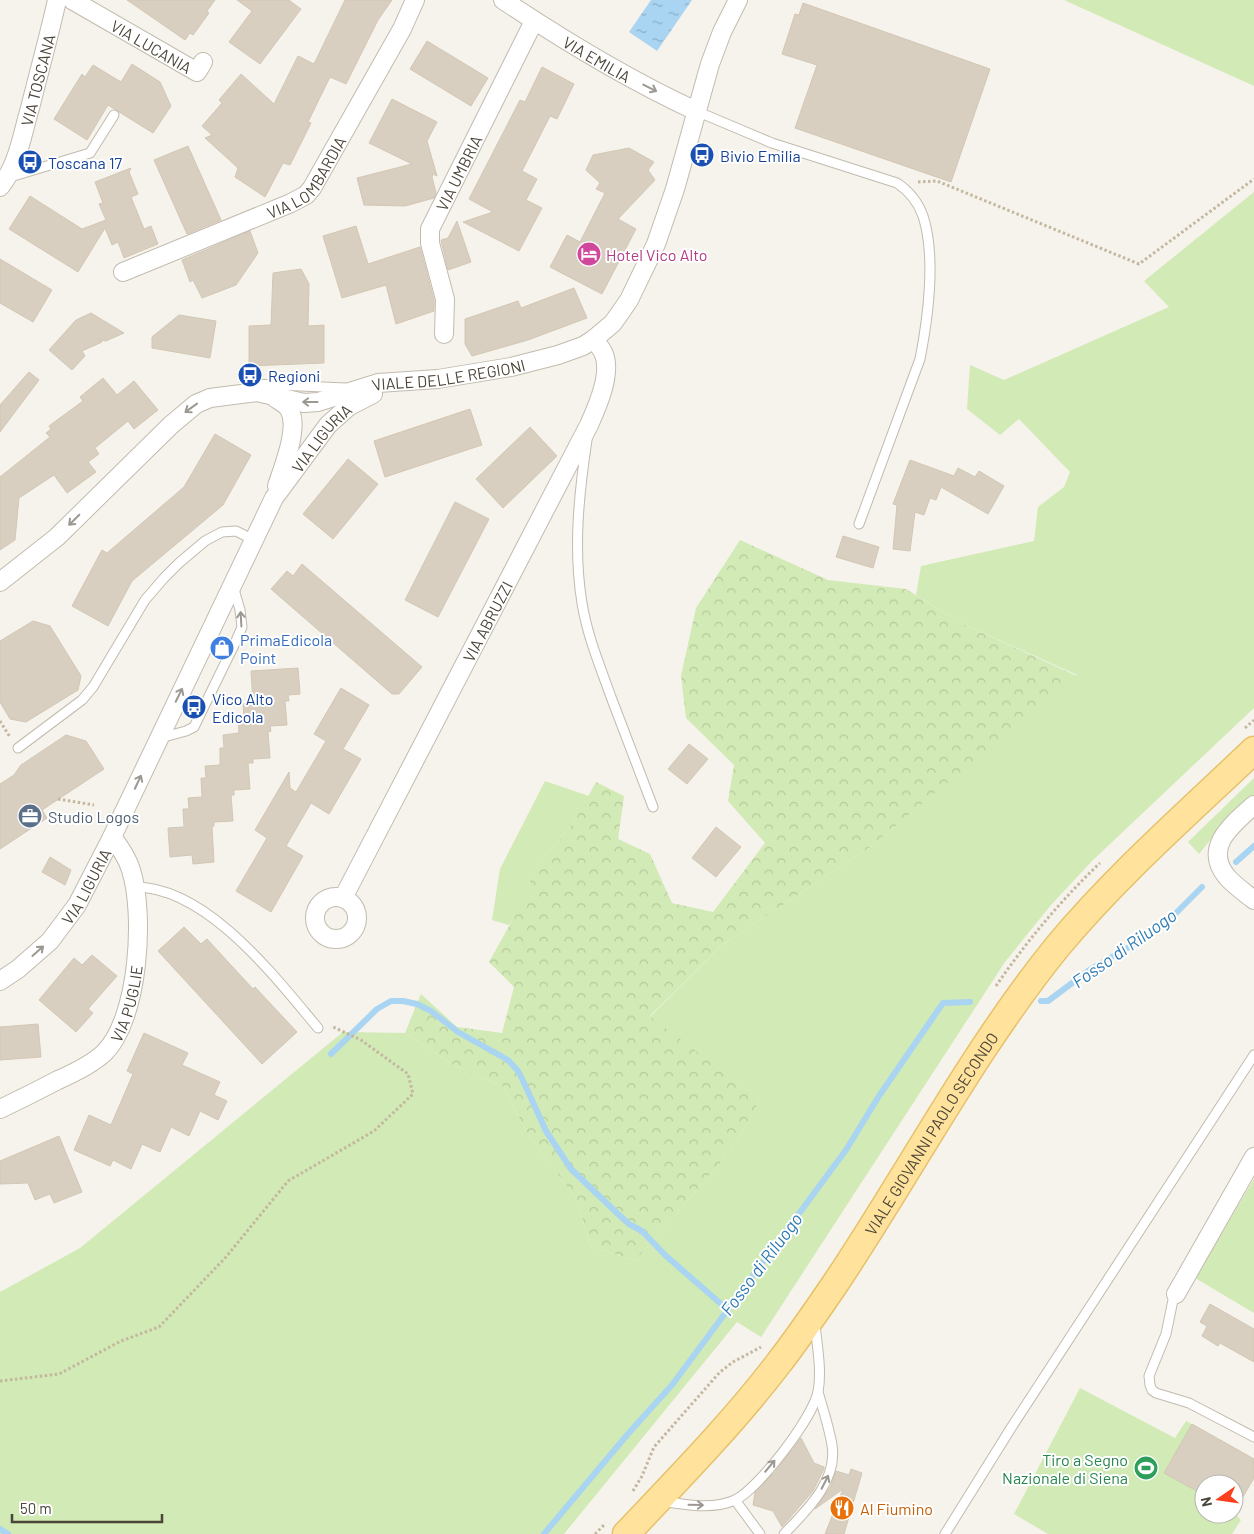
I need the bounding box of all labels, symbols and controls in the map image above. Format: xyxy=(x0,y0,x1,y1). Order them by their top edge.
street label: VIA LUCANIA xyxy=(108,15,196,77)
street label: VIA TOSCANA xyxy=(16,32,58,128)
street label: VIA EMILIA xyxy=(560,32,635,86)
one-way arrow xyxy=(642,84,657,93)
street label: VIA UMBRIA xyxy=(431,131,485,214)
street label: VIA LOMBARDIA xyxy=(264,132,349,222)
bus stop icon: Bivio Emilia xyxy=(689,142,715,168)
place label: Bivio Emilia xyxy=(720,146,801,165)
bus stop icon: Toscana 17 xyxy=(17,149,43,175)
place label: Toscana 17 xyxy=(48,153,122,172)
hotel icon: Hotel Vico Alto xyxy=(576,241,602,267)
place label: Hotel Vico Alto xyxy=(606,245,707,264)
street label: VIALE DELLE REGIONI xyxy=(369,354,527,394)
bus stop icon: Regioni xyxy=(237,362,263,388)
place label: Regioni xyxy=(268,366,320,385)
one-way arrow xyxy=(302,397,318,407)
street label: VIA LIGURIA xyxy=(287,399,355,476)
one-way arrow xyxy=(185,402,198,413)
one-way arrow xyxy=(68,514,80,526)
street label: VIA ABRUZZI xyxy=(458,578,516,665)
one-way arrow xyxy=(236,611,245,627)
place label: PrimaEdicola Point xyxy=(240,630,332,667)
shop icon: PrimaEdicola Point xyxy=(209,635,235,661)
one-way arrow xyxy=(175,688,185,703)
place label: Vico Alto Edicola xyxy=(212,689,273,726)
bus stop icon: Vico Alto Edicola xyxy=(181,694,207,720)
one-way arrow xyxy=(134,775,143,790)
office icon: Studio Logos xyxy=(17,803,43,829)
place label: Studio Logos xyxy=(48,807,139,826)
street label: VIA LIGURIA xyxy=(57,845,114,927)
water label: Fosso di Riluogo xyxy=(1067,904,1181,992)
one-way arrow xyxy=(32,945,45,957)
street label: VIA PUGLIE xyxy=(106,964,145,1045)
street label: VIALE GIOVANNI PAOLO SECONDO xyxy=(860,1028,1001,1238)
water label: Fosso di Riluogo xyxy=(715,1208,807,1320)
place label: Tiro a Segno Nazionale di Siena xyxy=(1002,1450,1128,1487)
sports icon: Tiro a Segno Nazionale di Siena xyxy=(1133,1455,1159,1481)
one-way arrow xyxy=(765,1460,776,1473)
north arrow xyxy=(1194,1474,1244,1524)
one-way arrow xyxy=(820,1475,830,1490)
scale bar xyxy=(12,1492,162,1524)
restaurant icon: Al Fiumino xyxy=(829,1495,855,1521)
text: N xyxy=(1197,1496,1215,1508)
text: 50 m xyxy=(20,1499,52,1517)
place label: Al Fiumino xyxy=(860,1499,933,1518)
one-way arrow xyxy=(688,1500,704,1510)

